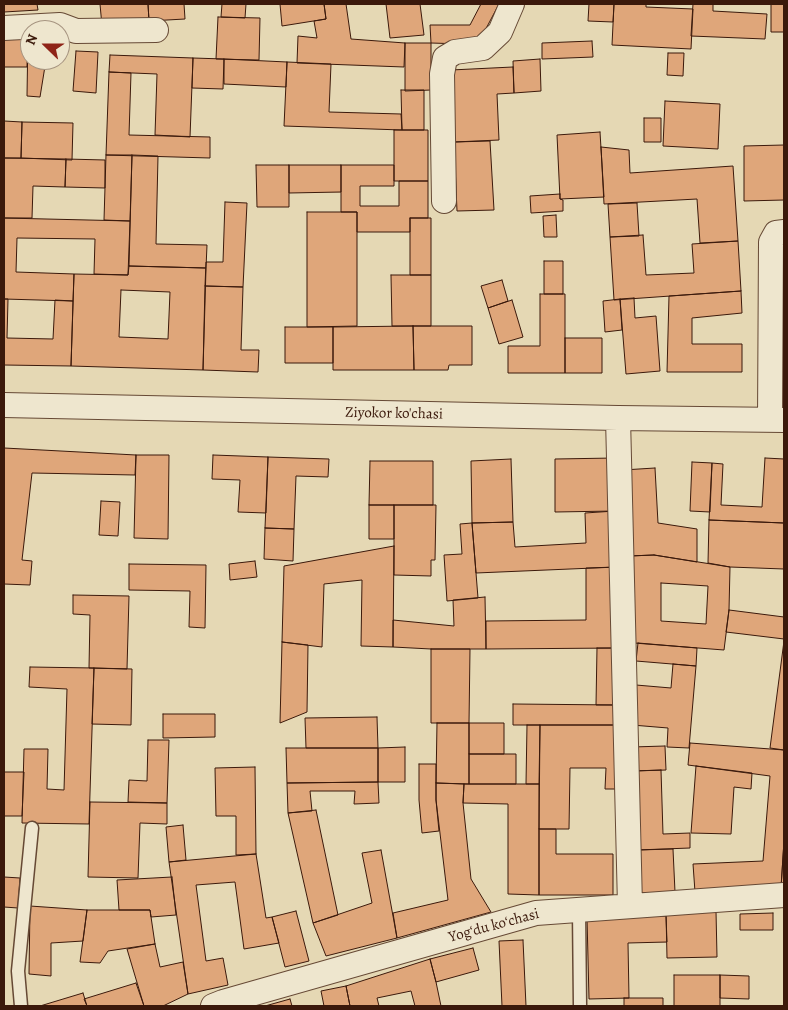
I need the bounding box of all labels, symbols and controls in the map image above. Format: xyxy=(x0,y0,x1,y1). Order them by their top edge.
north arrow xyxy=(20,20,70,70)
text: N xyxy=(21,31,42,48)
street label: Ziyokor ko'chasi xyxy=(345,404,443,424)
street label: Yogʻdu koʻchasi xyxy=(447,905,541,947)

